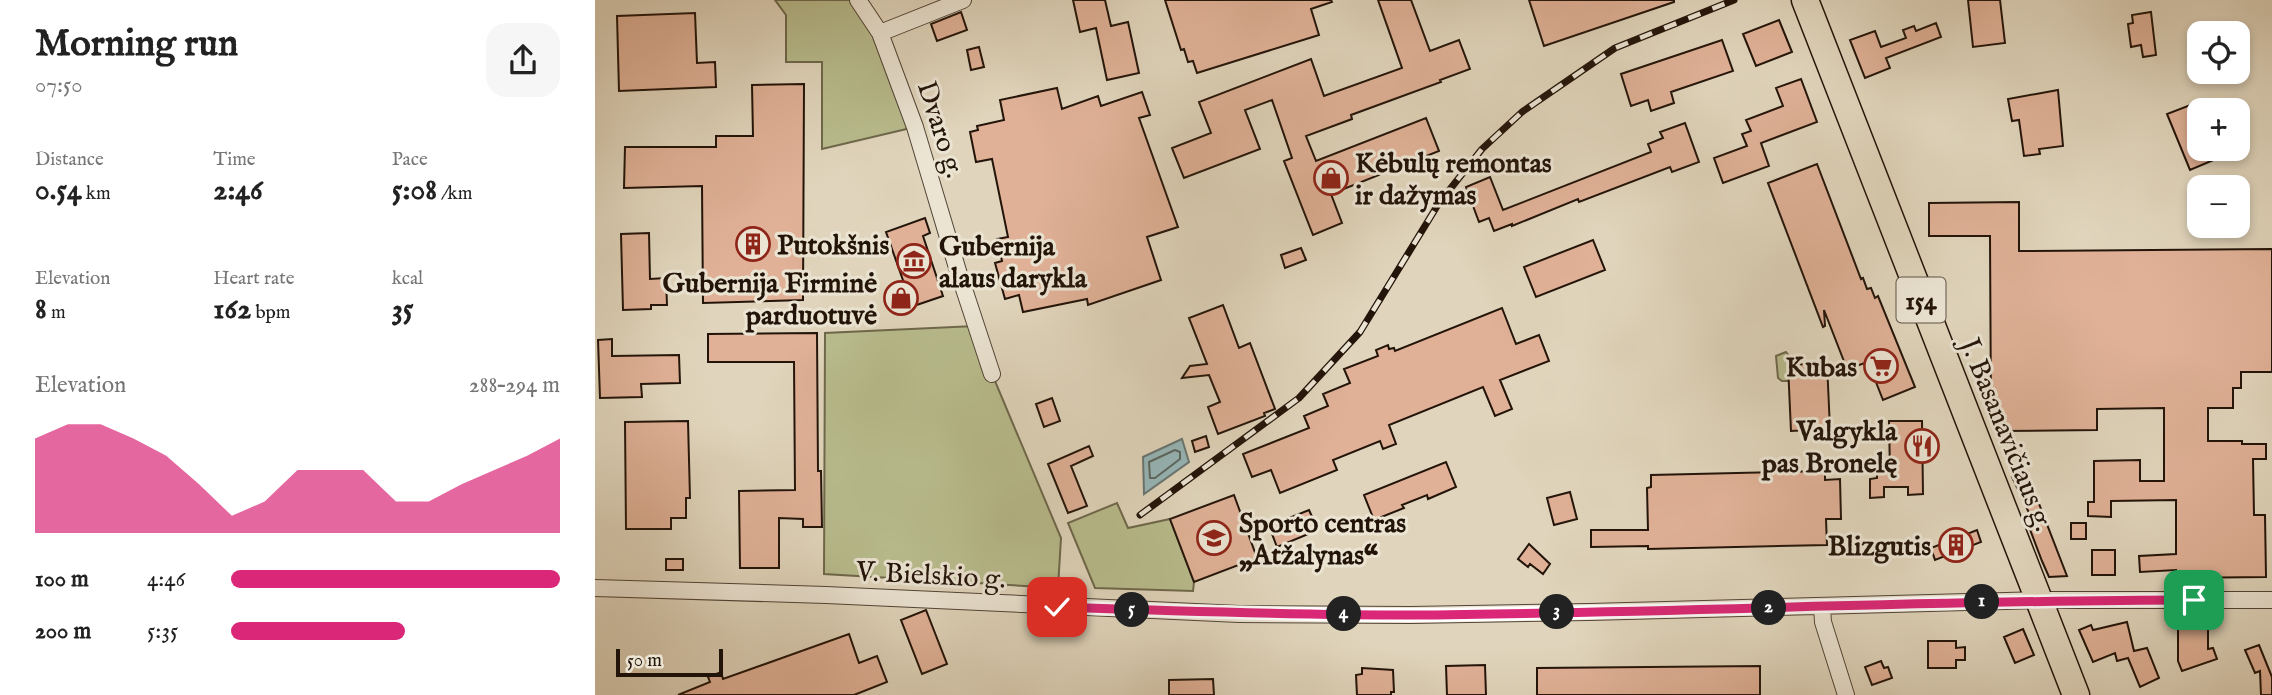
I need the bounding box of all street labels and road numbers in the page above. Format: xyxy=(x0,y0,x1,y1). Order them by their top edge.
street label: Dvaro g. xyxy=(908,77,972,182)
road number: 154 xyxy=(1897,278,1945,322)
street label: J. Basanavičiaus g. xyxy=(1950,331,2060,536)
street label: V. Bielskio g. xyxy=(854,555,1007,598)

